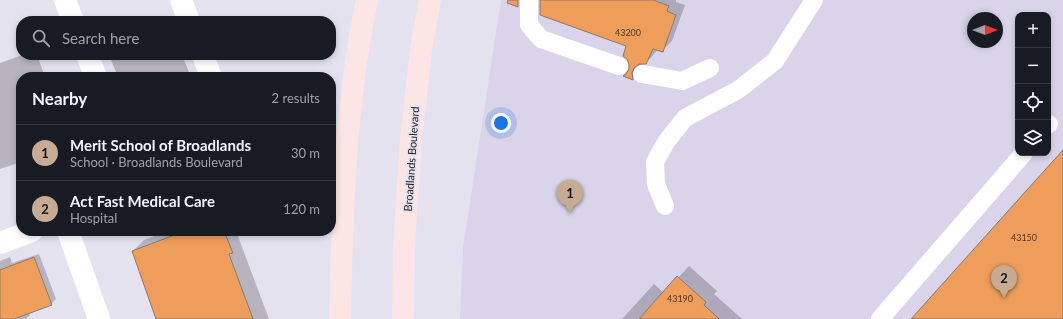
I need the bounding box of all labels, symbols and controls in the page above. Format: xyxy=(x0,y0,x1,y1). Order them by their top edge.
north arrow xyxy=(967,12,1003,48)
map controls xyxy=(1015,12,1051,156)
button: + xyxy=(1015,12,1051,48)
search box xyxy=(16,16,336,60)
icon: search xyxy=(30,27,52,49)
house number: 43200 xyxy=(615,27,641,38)
text: Search here xyxy=(62,29,139,47)
button: − xyxy=(1015,48,1051,84)
button: locate xyxy=(1015,84,1051,120)
text: Nearby xyxy=(32,88,87,109)
text: 2 results xyxy=(272,90,320,106)
street label: Broadlands Boulevard xyxy=(401,106,421,212)
your location xyxy=(491,113,511,133)
button: layers xyxy=(1015,120,1051,156)
text: Merit School of Broadlands xyxy=(70,136,251,154)
text: 1 xyxy=(41,145,49,161)
text: 30 m xyxy=(291,145,320,161)
text: School · Broadlands Boulevard xyxy=(70,154,243,170)
pin: 1 xyxy=(557,180,583,213)
text: Act Fast Medical Care xyxy=(70,192,215,210)
text: 2 xyxy=(41,201,49,217)
text: 120 m xyxy=(283,201,320,217)
text: Hospital xyxy=(70,210,117,226)
house number: 43150 xyxy=(1011,232,1037,243)
pin: 2 xyxy=(991,265,1017,298)
house number: 43190 xyxy=(667,293,693,304)

